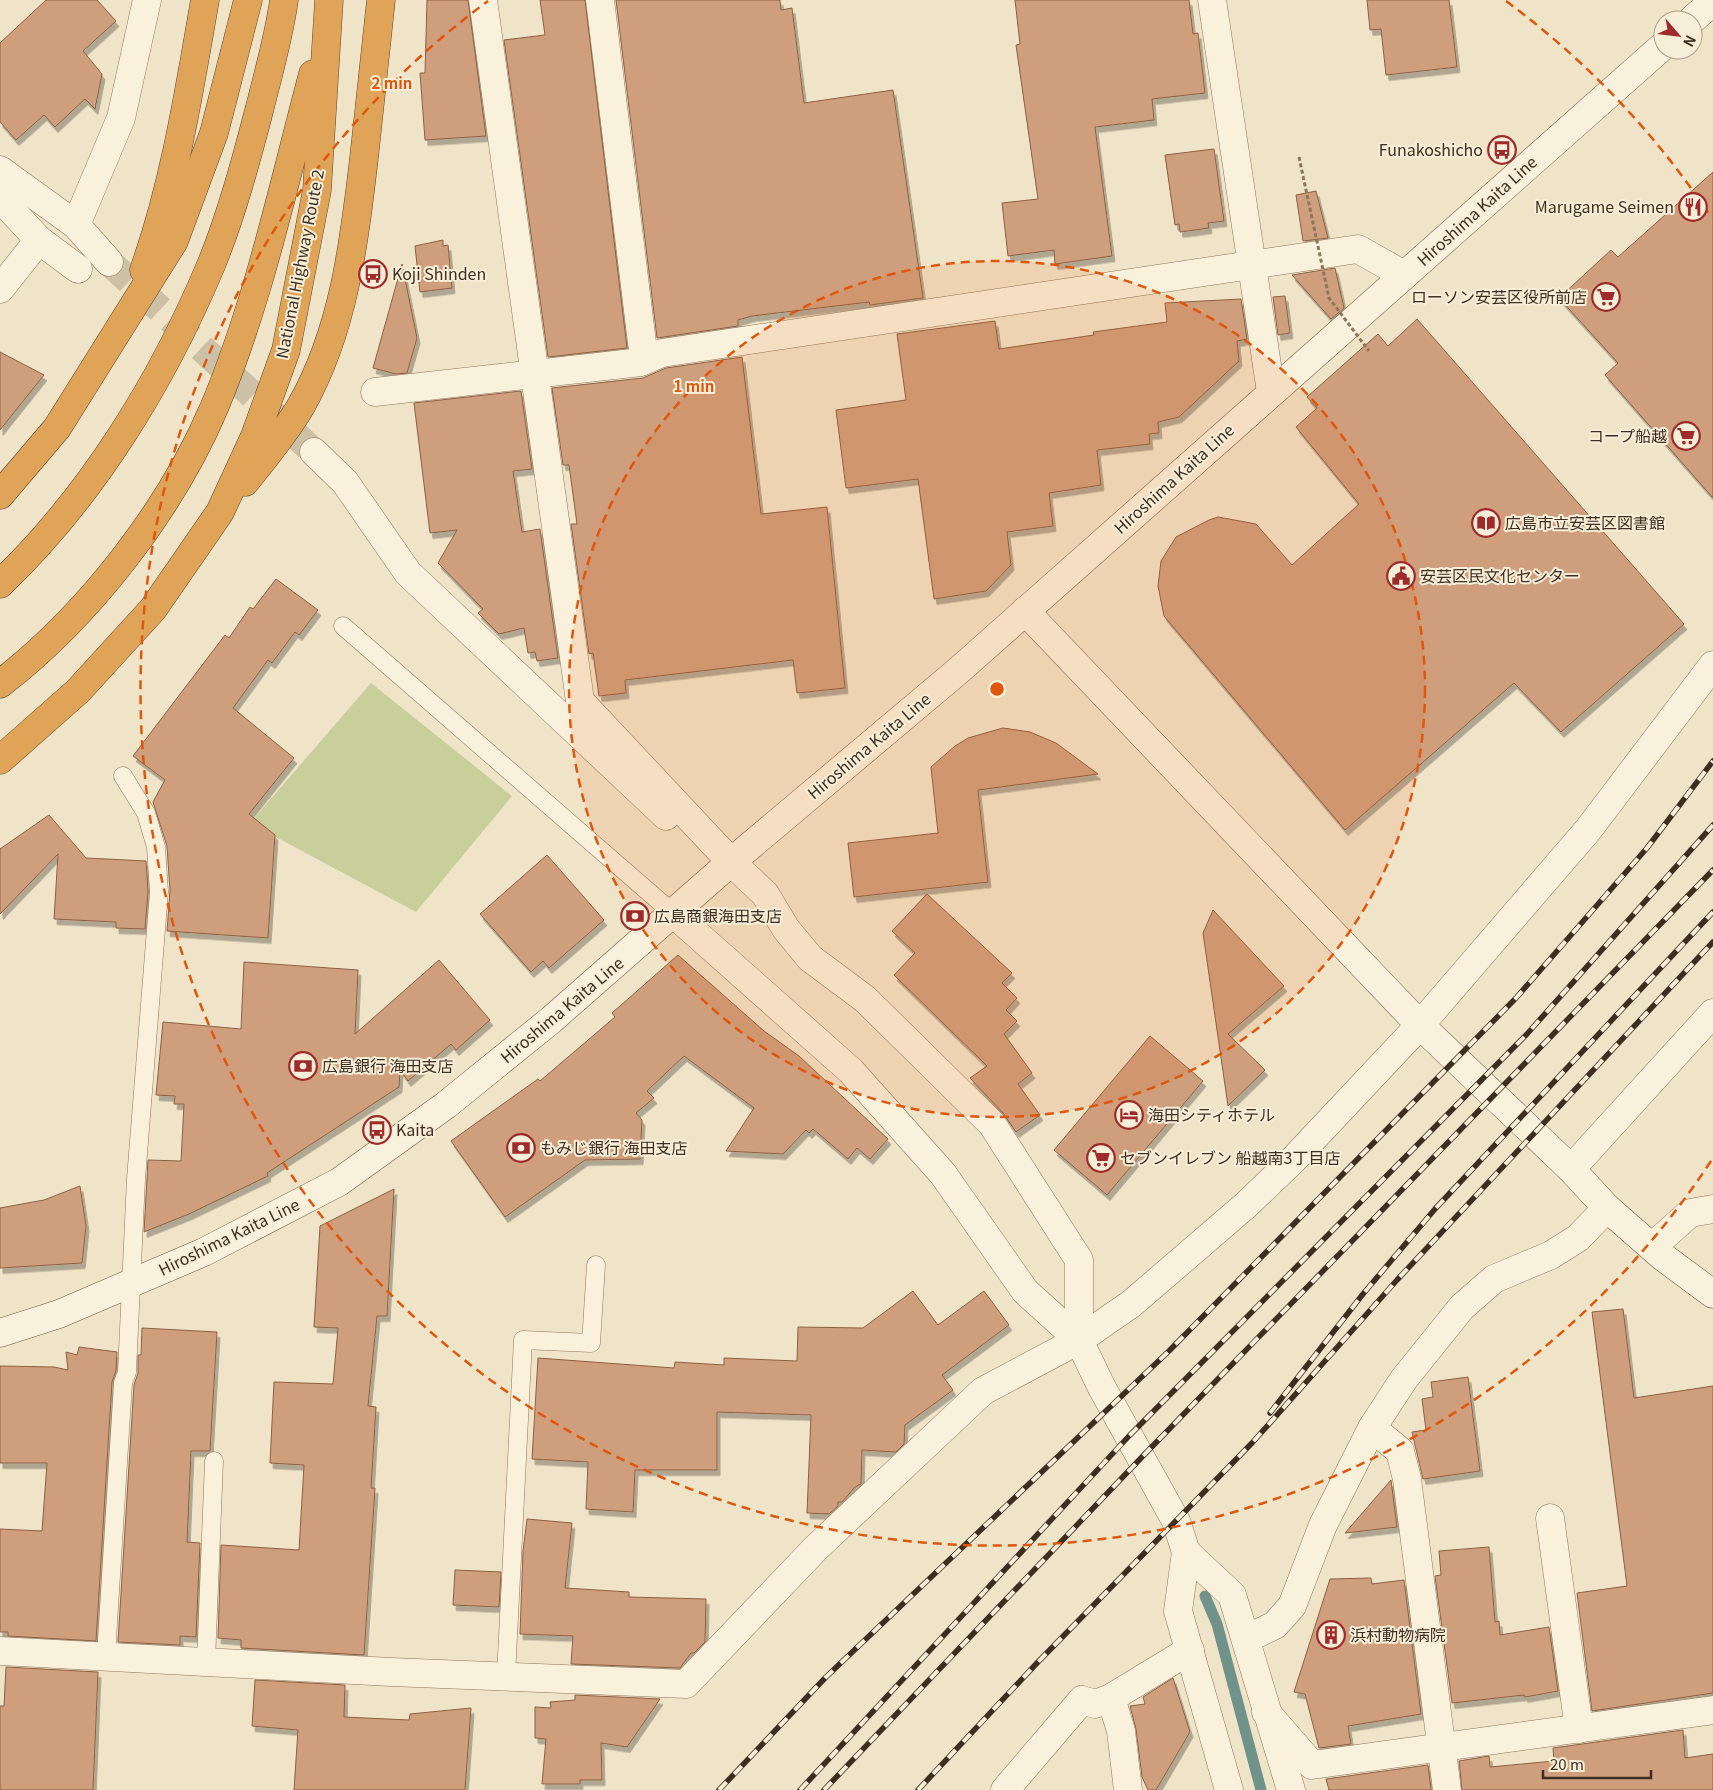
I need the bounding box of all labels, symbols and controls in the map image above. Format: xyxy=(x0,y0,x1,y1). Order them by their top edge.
north arrow xyxy=(1653,10,1703,60)
text: N xyxy=(1679,32,1702,51)
text: 2 min xyxy=(372,72,412,93)
bus stop icon: Funakoshicho xyxy=(1487,135,1517,165)
place label: Funakoshicho xyxy=(1379,137,1483,161)
street label: Hiroshima Kaita Line xyxy=(1411,150,1542,271)
street label: National Highway Route 2 xyxy=(269,167,329,360)
restaurant icon: Marugame Seimen xyxy=(1678,192,1708,222)
place label: Marugame Seimen xyxy=(1535,194,1674,218)
bus stop icon: Koji Shinden xyxy=(358,259,388,289)
place label: Koji Shinden xyxy=(392,261,486,285)
supermarket icon: ローソン安芸区役所前店 xyxy=(1591,282,1621,312)
place label: ローソン安芸区役所前店 xyxy=(1411,284,1587,308)
text: 1 min xyxy=(674,375,714,396)
street label: Hiroshima Kaita Line xyxy=(1108,418,1239,539)
supermarket icon: コープ船越 xyxy=(1671,421,1701,451)
place label: コープ船越 xyxy=(1588,423,1667,447)
library icon: 広島市立安芸区図書館 xyxy=(1471,508,1501,538)
place label: 広島市立安芸区図書館 xyxy=(1505,510,1665,534)
public building icon: 安芸区民文化センター xyxy=(1386,561,1416,591)
place label: 安芸区民文化センター xyxy=(1420,563,1580,587)
centre of rings xyxy=(988,680,1006,698)
street label: Hiroshima Kaita Line xyxy=(802,686,935,804)
bank icon: 広島商銀海田支店 xyxy=(620,901,650,931)
place label: 広島商銀海田支店 xyxy=(654,903,782,927)
street label: Hiroshima Kaita Line xyxy=(495,950,628,1068)
bank icon: 広島銀行 海田支店 xyxy=(288,1051,318,1081)
place label: 広島銀行 海田支店 xyxy=(322,1053,454,1077)
hotel icon: 海田シティホテル xyxy=(1114,1100,1144,1130)
place label: 海田シティホテル xyxy=(1148,1102,1275,1126)
bus stop icon: Kaita xyxy=(362,1115,392,1145)
place label: Kaita xyxy=(396,1117,434,1141)
bank icon: もみじ銀行 海田支店 xyxy=(506,1133,536,1163)
place label: もみじ銀行 海田支店 xyxy=(540,1135,688,1159)
supermarket icon: セブンイレブン 船越南3丁目店 xyxy=(1086,1143,1116,1173)
place label: セブンイレブン 船越南3丁目店 xyxy=(1120,1145,1340,1169)
street label: Hiroshima Kaita Line xyxy=(154,1191,303,1281)
building icon: 浜村動物病院 xyxy=(1316,1620,1346,1650)
place label: 浜村動物病院 xyxy=(1350,1622,1446,1646)
scale bar xyxy=(1543,1748,1650,1780)
text: 20 m xyxy=(1550,1753,1584,1774)

